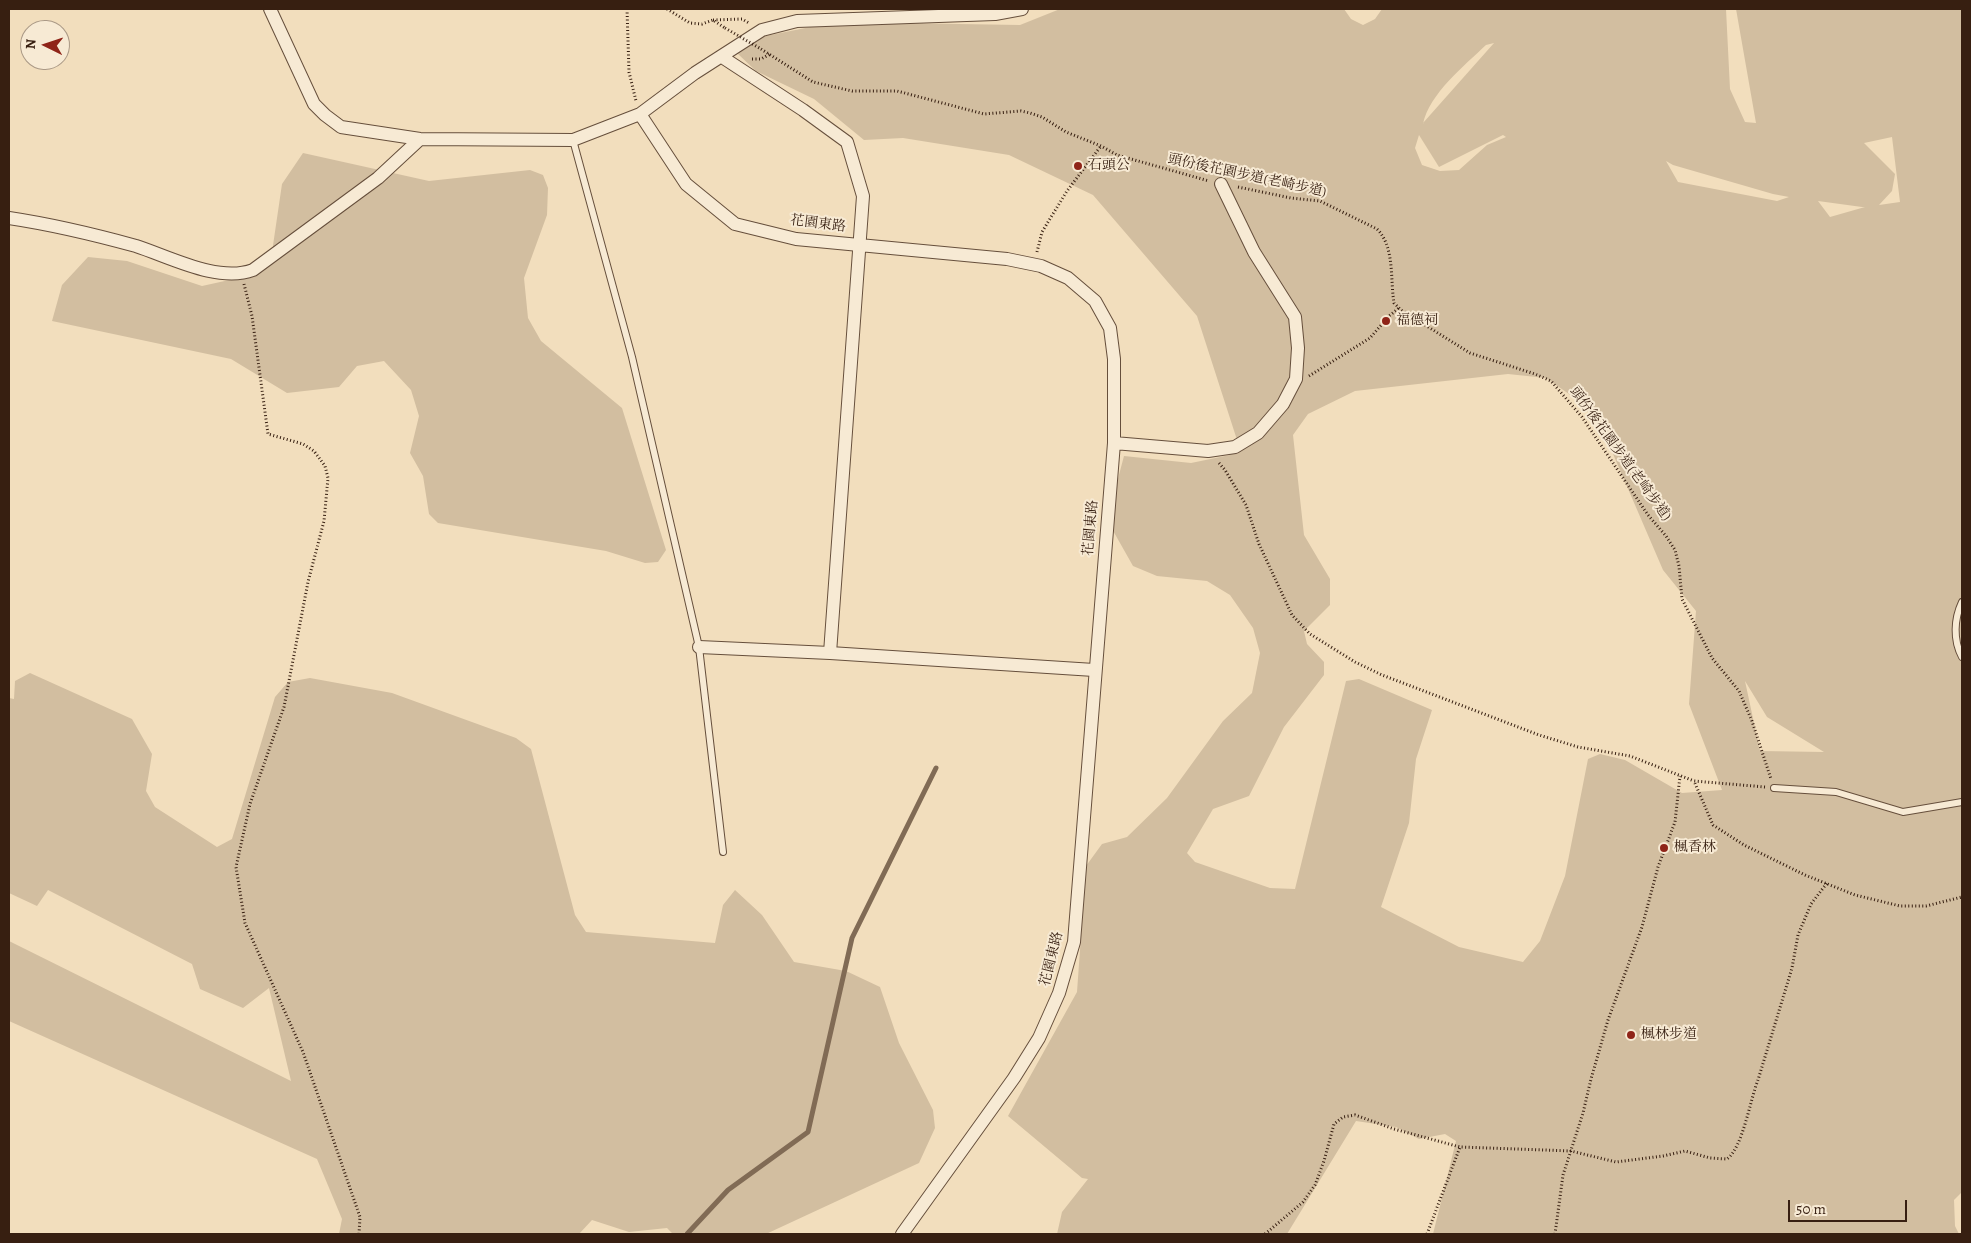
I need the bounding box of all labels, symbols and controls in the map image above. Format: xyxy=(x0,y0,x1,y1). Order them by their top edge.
north arrow xyxy=(20,20,70,70)
text: N xyxy=(21,38,40,50)
street label: 頭份後花園步道(老崎步道) xyxy=(1166,151,1328,201)
place label: 石頭公 xyxy=(1088,158,1130,174)
marker: 石頭公 xyxy=(1072,160,1084,172)
street label: 花園東路 xyxy=(789,212,847,236)
place label: 福德祠 xyxy=(1396,313,1438,329)
marker: 福德祠 xyxy=(1380,315,1392,327)
street label: 頭份後花園步道(老崎步道) xyxy=(1566,384,1674,524)
street label: 花園東路 xyxy=(1080,499,1102,557)
place label: 楓香林 xyxy=(1674,840,1716,856)
marker: 楓香林 xyxy=(1658,842,1670,854)
street label: 花園東路 xyxy=(1037,930,1067,988)
place label: 楓林步道 xyxy=(1641,1027,1697,1043)
marker: 楓林步道 xyxy=(1625,1029,1637,1041)
scale bar xyxy=(1791,1190,1910,1222)
text: 50 m xyxy=(1796,1199,1826,1219)

